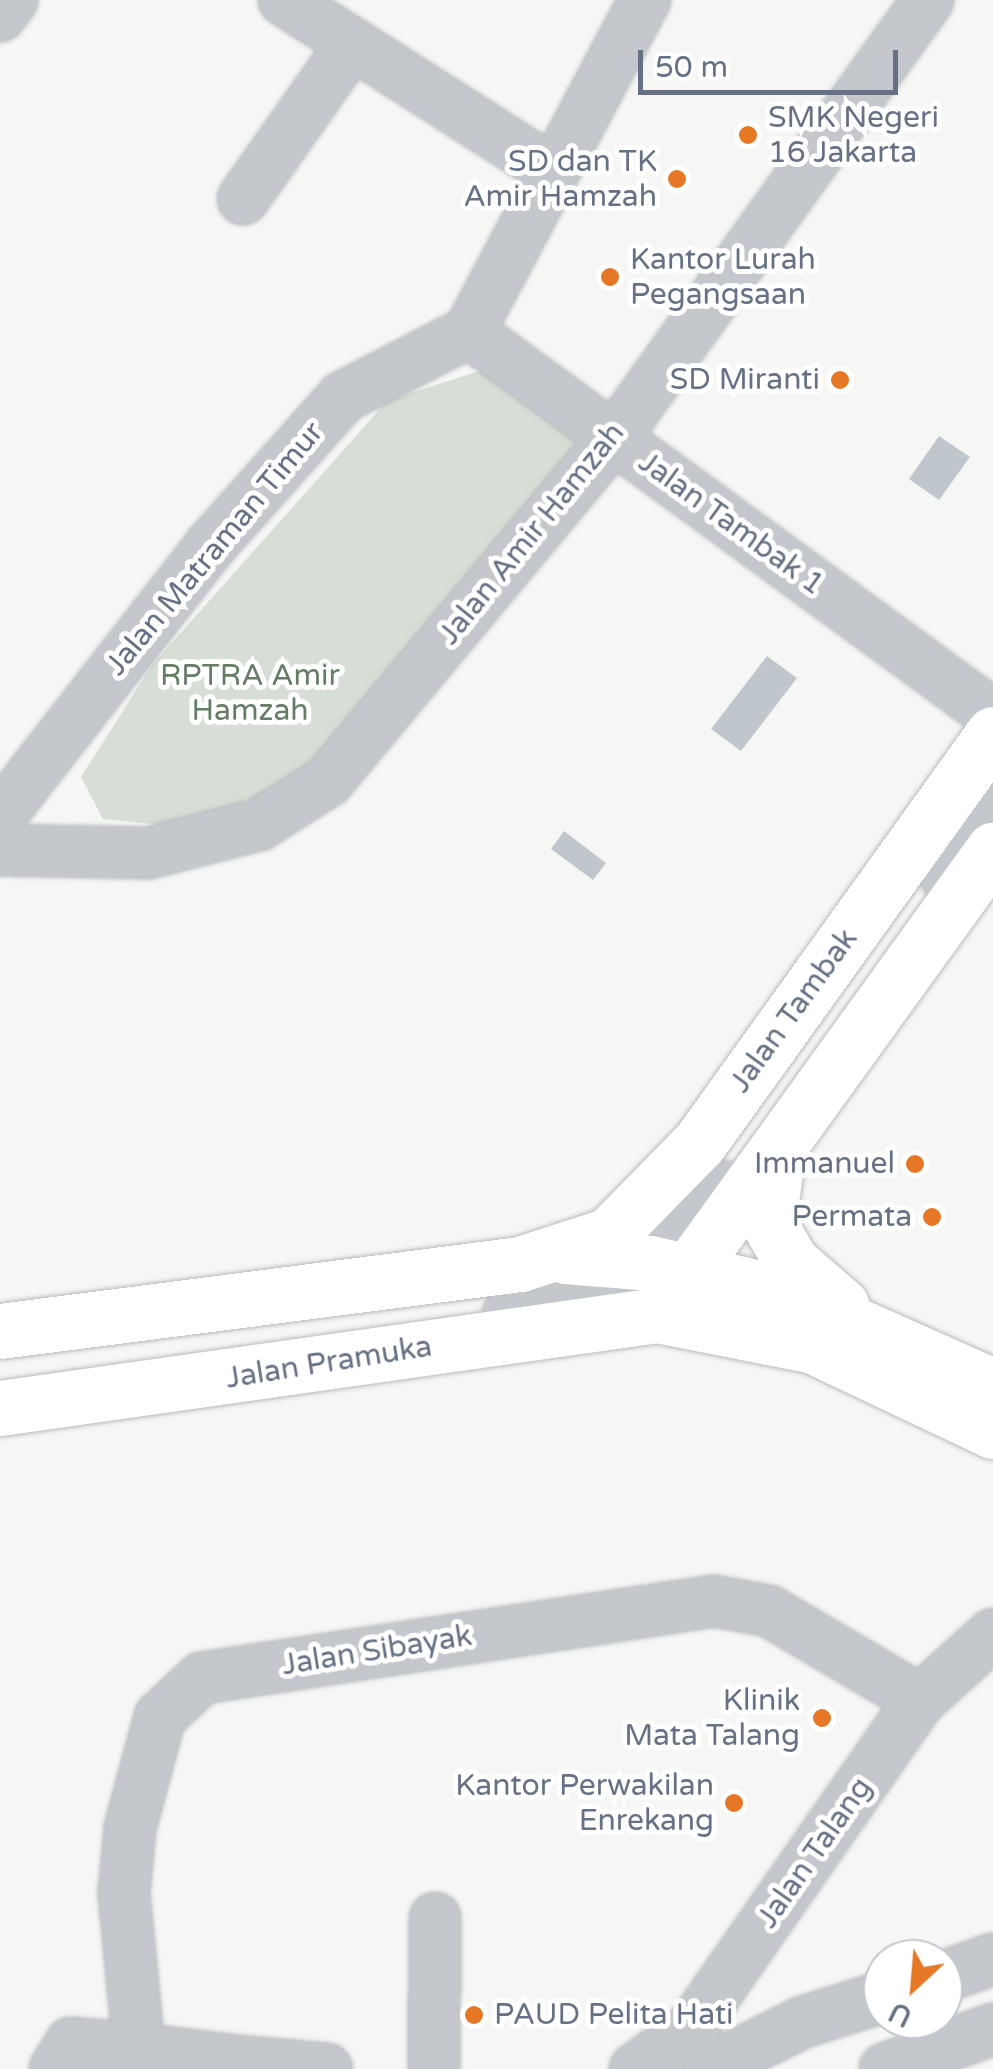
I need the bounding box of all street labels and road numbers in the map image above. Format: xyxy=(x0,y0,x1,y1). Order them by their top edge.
street label: Jalan Matraman Timur xyxy=(98,415,332,683)
street label: Jalan Amir Hamzah xyxy=(432,416,632,652)
street label: Jalan Tambak 1 xyxy=(631,445,831,603)
street label: Jalan Tambak xyxy=(723,922,865,1100)
street label: Jalan Pramuka xyxy=(223,1329,435,1397)
street label: Jalan Sibayak xyxy=(280,1618,474,1684)
street label: Jalan Talang xyxy=(750,1771,880,1935)

